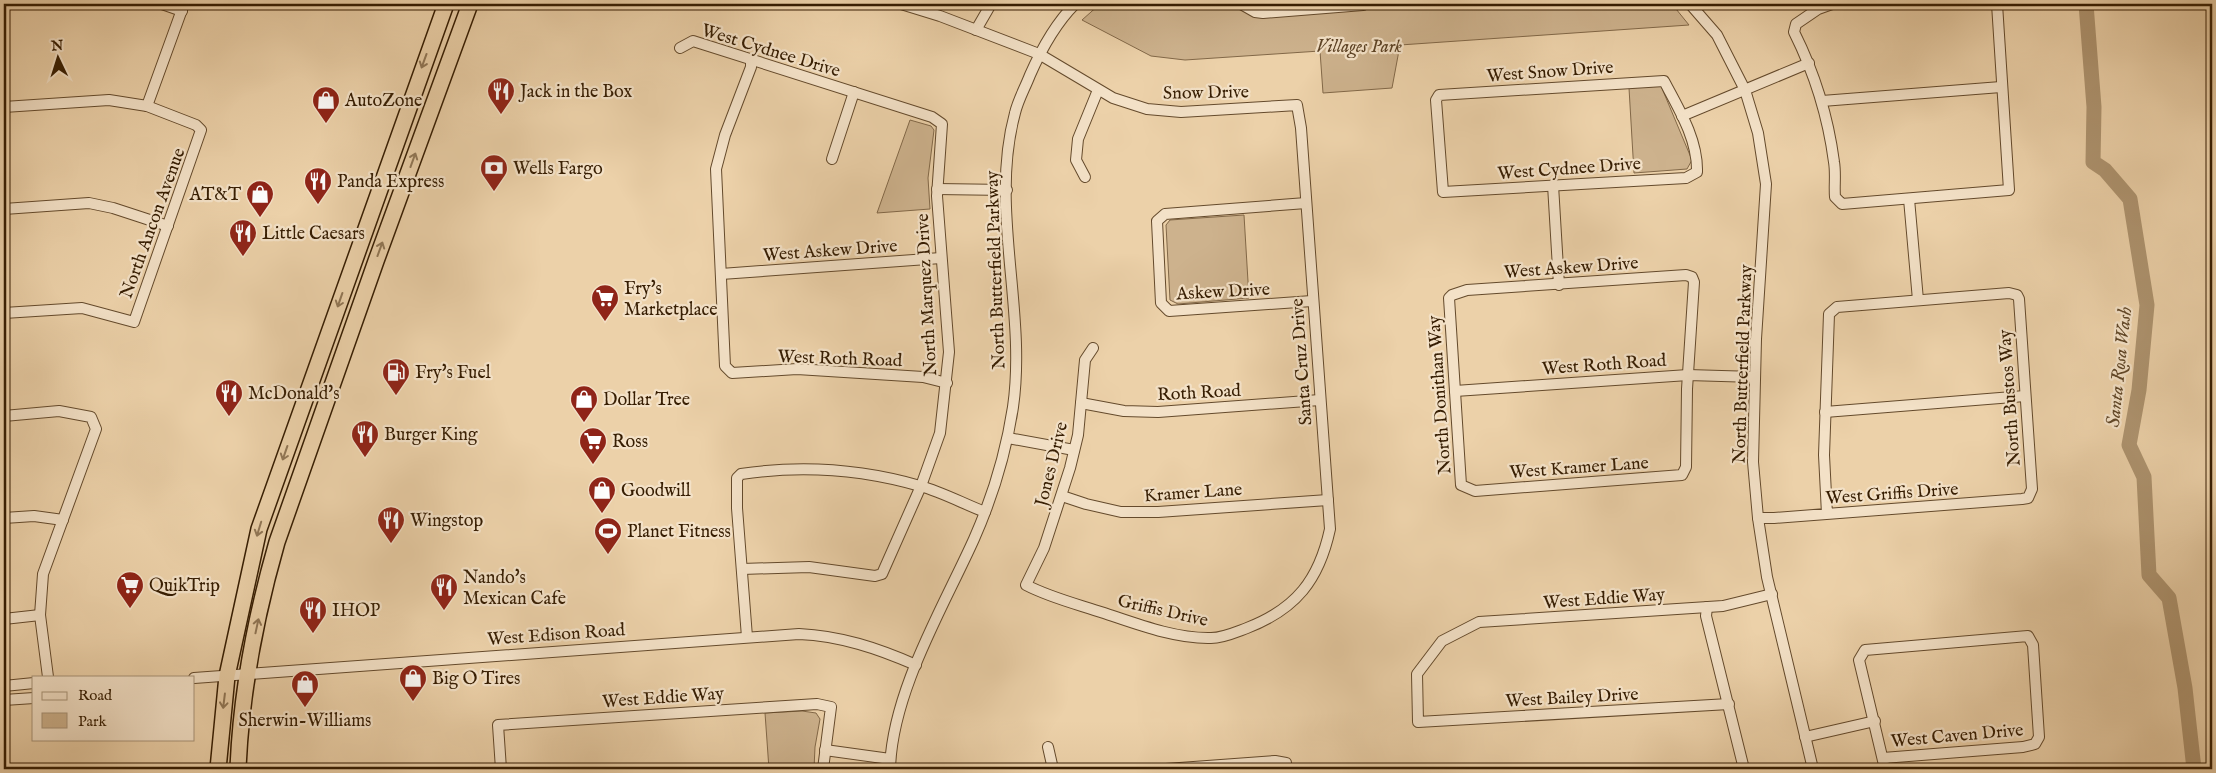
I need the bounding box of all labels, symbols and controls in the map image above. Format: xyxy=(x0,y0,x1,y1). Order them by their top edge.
street label: West Cydnee Drive xyxy=(698,19,843,83)
north arrow xyxy=(32,32,82,82)
park label: Villages Park xyxy=(1316,36,1402,59)
text: N xyxy=(49,37,64,55)
one-way arrow xyxy=(419,53,428,68)
street label: West Snow Drive xyxy=(1486,57,1614,88)
restaurant icon: Jack in the Box xyxy=(486,76,516,115)
place label: Jack in the Box xyxy=(518,81,633,104)
street label: Snow Drive xyxy=(1163,81,1249,106)
shop icon: AutoZone xyxy=(311,85,341,124)
place label: AutoZone xyxy=(344,90,422,113)
street label: North Ancon Avenue xyxy=(115,145,191,302)
one-way arrow xyxy=(409,153,418,168)
bank icon: Wells Fargo xyxy=(479,153,509,192)
street label: West Cydnee Drive xyxy=(1497,153,1642,186)
place label: Wells Fargo xyxy=(513,158,603,181)
restaurant icon: Panda Express xyxy=(303,166,333,205)
street label: North Butterfield Parkway xyxy=(982,170,1011,370)
place label: Panda Express xyxy=(337,171,444,194)
shop icon: AT&T xyxy=(245,179,275,218)
place label: AT&T xyxy=(189,184,241,207)
street label: North Marquez Drive xyxy=(912,213,943,377)
restaurant icon: Little Caesars xyxy=(228,218,258,257)
place label: Little Caesars xyxy=(262,223,365,246)
street label: West Askew Drive xyxy=(762,235,898,268)
one-way arrow xyxy=(376,242,385,257)
street label: West Askew Drive xyxy=(1503,252,1639,285)
street label: North Butterfield Parkway xyxy=(1729,264,1758,464)
place label: Fry's Marketplace xyxy=(624,278,718,322)
street label: Askew Drive xyxy=(1175,279,1271,306)
supermarket icon: Fry's Marketplace xyxy=(590,283,620,322)
one-way arrow xyxy=(335,292,344,307)
street label: Santa Cruz Drive xyxy=(1287,298,1318,426)
water label: Santa Rosa Wash xyxy=(2102,306,2138,429)
street label: North Donithan Way xyxy=(1423,315,1458,475)
street label: North Bustos Way xyxy=(1994,329,2027,467)
street label: West Roth Road xyxy=(777,346,903,373)
street label: West Roth Road xyxy=(1541,350,1667,381)
fuel station icon: Fry's Fuel xyxy=(381,357,411,396)
place label: Fry's Fuel xyxy=(415,362,491,385)
restaurant icon: McDonald's xyxy=(214,378,244,417)
street label: Roth Road xyxy=(1157,380,1242,407)
place label: McDonald's xyxy=(248,383,340,406)
shop icon: Dollar Tree xyxy=(569,384,599,423)
place label: Dollar Tree xyxy=(603,389,690,412)
restaurant icon: Burger King xyxy=(350,419,380,458)
street label: Jones Drive xyxy=(1030,420,1074,511)
place label: Burger King xyxy=(384,424,478,447)
supermarket icon: Ross xyxy=(578,426,608,465)
place label: Ross xyxy=(612,431,648,454)
one-way arrow xyxy=(280,445,290,461)
street label: West Kramer Lane xyxy=(1509,452,1649,485)
shop icon: Goodwill xyxy=(587,475,617,514)
street label: West Griffis Drive xyxy=(1825,478,1959,511)
street label: Kramer Lane xyxy=(1143,479,1243,508)
place label: Goodwill xyxy=(621,480,691,503)
restaurant icon: Wingstop xyxy=(376,505,406,544)
place label: Wingstop xyxy=(410,510,483,533)
sports icon: Planet Fitness xyxy=(593,516,623,555)
one-way arrow xyxy=(254,520,264,536)
place label: Planet Fitness xyxy=(627,521,731,544)
place label: Nando's Mexican Cafe xyxy=(463,567,566,611)
supermarket icon: QuikTrip xyxy=(115,570,145,609)
restaurant icon: Nando's Mexican Cafe xyxy=(429,572,459,611)
place label: QuikTrip xyxy=(149,575,220,598)
street label: West Eddie Way xyxy=(1542,584,1666,615)
street label: Griffis Drive xyxy=(1115,590,1210,633)
restaurant icon: IHOP xyxy=(298,595,328,634)
place label: IHOP xyxy=(332,600,380,623)
one-way arrow xyxy=(253,619,263,635)
street label: West Edison Road xyxy=(486,619,626,652)
shop icon: Big O Tires xyxy=(398,663,428,702)
place label: Big O Tires xyxy=(432,668,520,691)
shop icon: Sherwin-Williams xyxy=(290,669,320,708)
legend xyxy=(32,676,195,740)
street label: West Eddie Way xyxy=(601,683,725,714)
street label: West Bailey Drive xyxy=(1505,684,1639,713)
text: Road xyxy=(78,686,113,705)
one-way arrow xyxy=(219,693,229,709)
place label: Sherwin-Williams xyxy=(239,710,371,733)
text: Park xyxy=(78,712,108,731)
street label: West Caven Drive xyxy=(1890,719,2024,754)

